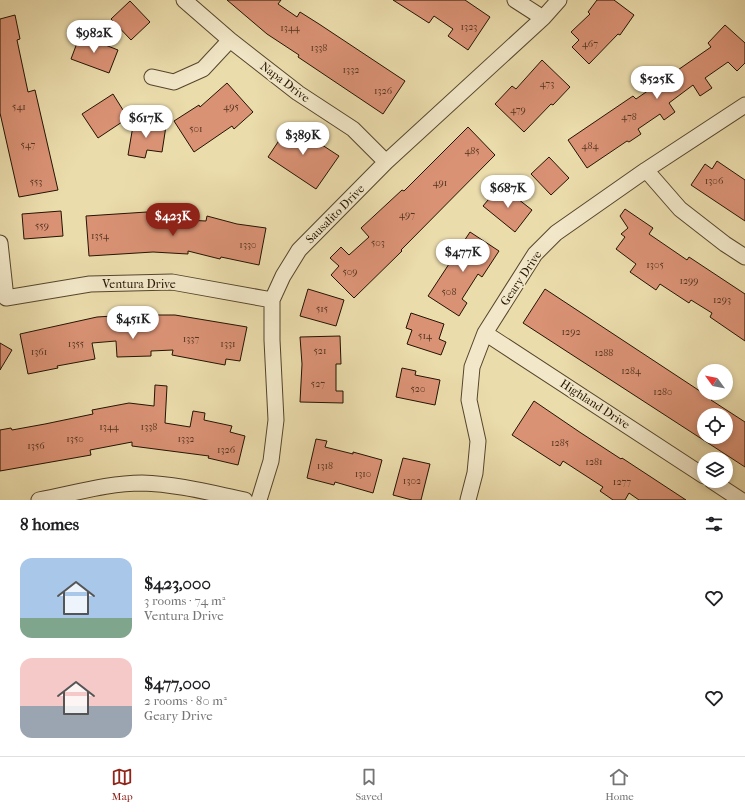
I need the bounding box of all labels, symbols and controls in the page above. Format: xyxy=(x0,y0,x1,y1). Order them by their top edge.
pin: $982K xyxy=(66,20,122,54)
house number: 1323 xyxy=(461,21,477,33)
house number: 1344 xyxy=(280,22,301,34)
text: $982K xyxy=(76,25,112,40)
house number: 467 xyxy=(582,38,598,50)
house number: 1338 xyxy=(311,42,327,54)
street label: Napa Drive xyxy=(257,59,313,105)
house number: 1332 xyxy=(343,64,359,76)
pin: $525K xyxy=(629,66,685,100)
text: $525K xyxy=(640,71,674,86)
house number: 473 xyxy=(540,78,554,90)
house number: 1326 xyxy=(374,85,393,97)
house number: 541 xyxy=(12,101,26,113)
house number: 495 xyxy=(223,101,239,113)
house number: 479 xyxy=(510,104,526,116)
pin: $617K xyxy=(118,105,174,139)
text: $617K xyxy=(129,110,163,125)
house number: 478 xyxy=(621,111,637,123)
pin: $389K xyxy=(275,122,331,156)
house number: 501 xyxy=(189,123,203,135)
text: $389K xyxy=(285,127,321,142)
house number: 547 xyxy=(21,139,36,151)
house number: 484 xyxy=(582,140,599,152)
house number: 485 xyxy=(464,145,480,157)
pin: $687K xyxy=(480,175,536,209)
house number: 1306 xyxy=(705,175,724,187)
house number: 553 xyxy=(30,176,42,188)
house number: 491 xyxy=(433,177,447,189)
text: $687K xyxy=(490,180,526,195)
street label: Sausalito Drive xyxy=(303,182,367,246)
pin: $423K xyxy=(145,203,201,237)
text: $423K xyxy=(155,208,191,223)
house number: 497 xyxy=(399,209,415,221)
house number: 559 xyxy=(35,220,49,232)
house number: 1354 xyxy=(91,230,110,242)
house number: 503 xyxy=(371,237,385,249)
house number: 1330 xyxy=(239,239,257,251)
pin: $477K xyxy=(435,239,491,273)
text: $477K xyxy=(445,244,481,259)
street label: Geary Drive xyxy=(497,248,545,308)
house number: 1305 xyxy=(646,259,664,271)
house number: 509 xyxy=(342,266,358,278)
house number: 1299 xyxy=(679,275,699,287)
street label: Ventura Drive xyxy=(101,277,176,291)
house number: 508 xyxy=(442,286,456,298)
house number: 1293 xyxy=(713,294,731,306)
house number: 515 xyxy=(316,303,328,315)
pin: $451K xyxy=(105,306,161,340)
text: $451K xyxy=(116,311,150,326)
house number: 1292 xyxy=(561,326,581,338)
house number: 514 xyxy=(418,330,433,342)
house number: 1337 xyxy=(183,333,199,345)
house number: 1355 xyxy=(68,338,84,350)
house number: 1331 xyxy=(220,338,236,350)
house number: 521 xyxy=(313,345,327,357)
house number: 1361 xyxy=(31,346,47,358)
house number: 1288 xyxy=(595,347,613,359)
north arrow xyxy=(697,364,733,400)
map controls xyxy=(697,364,733,488)
house number: 1284 xyxy=(621,365,642,377)
street label: Highland Drive xyxy=(557,376,633,432)
house number: 527 xyxy=(311,378,325,390)
house number: 520 xyxy=(411,383,425,395)
house number: 1280 xyxy=(653,386,673,398)
button: locate xyxy=(697,408,733,444)
house number: 1344 xyxy=(99,421,120,433)
house number: 1338 xyxy=(141,421,157,433)
house number: 1350 xyxy=(66,433,84,445)
house number: 1332 xyxy=(178,433,194,445)
house number: 1285 xyxy=(551,437,569,449)
house number: 1356 xyxy=(27,440,45,452)
house number: 1326 xyxy=(217,444,236,456)
button: layers xyxy=(697,452,733,488)
house number: 1281 xyxy=(585,456,603,468)
house number: 1318 xyxy=(317,460,333,472)
house number: 1310 xyxy=(355,468,371,480)
house number: 1302 xyxy=(403,475,421,487)
house number: 1277 xyxy=(613,476,631,488)
icon: filters xyxy=(703,513,725,535)
text: 8 homes xyxy=(20,514,79,534)
text: $423,000 xyxy=(144,573,211,593)
icon: home xyxy=(52,574,100,622)
icon: heart xyxy=(703,587,725,609)
text: 3 rooms · 74 m² xyxy=(144,593,225,608)
text: Ventura Drive xyxy=(144,608,224,623)
text: $477,000 xyxy=(144,673,211,693)
icon: home xyxy=(52,674,100,722)
icon: heart xyxy=(703,687,725,709)
text: 2 rooms · 80 m² xyxy=(144,693,227,708)
text: Geary Drive xyxy=(144,708,213,723)
tab: Map xyxy=(111,766,133,803)
tab: Saved xyxy=(356,766,383,803)
tab: Home xyxy=(605,766,634,803)

